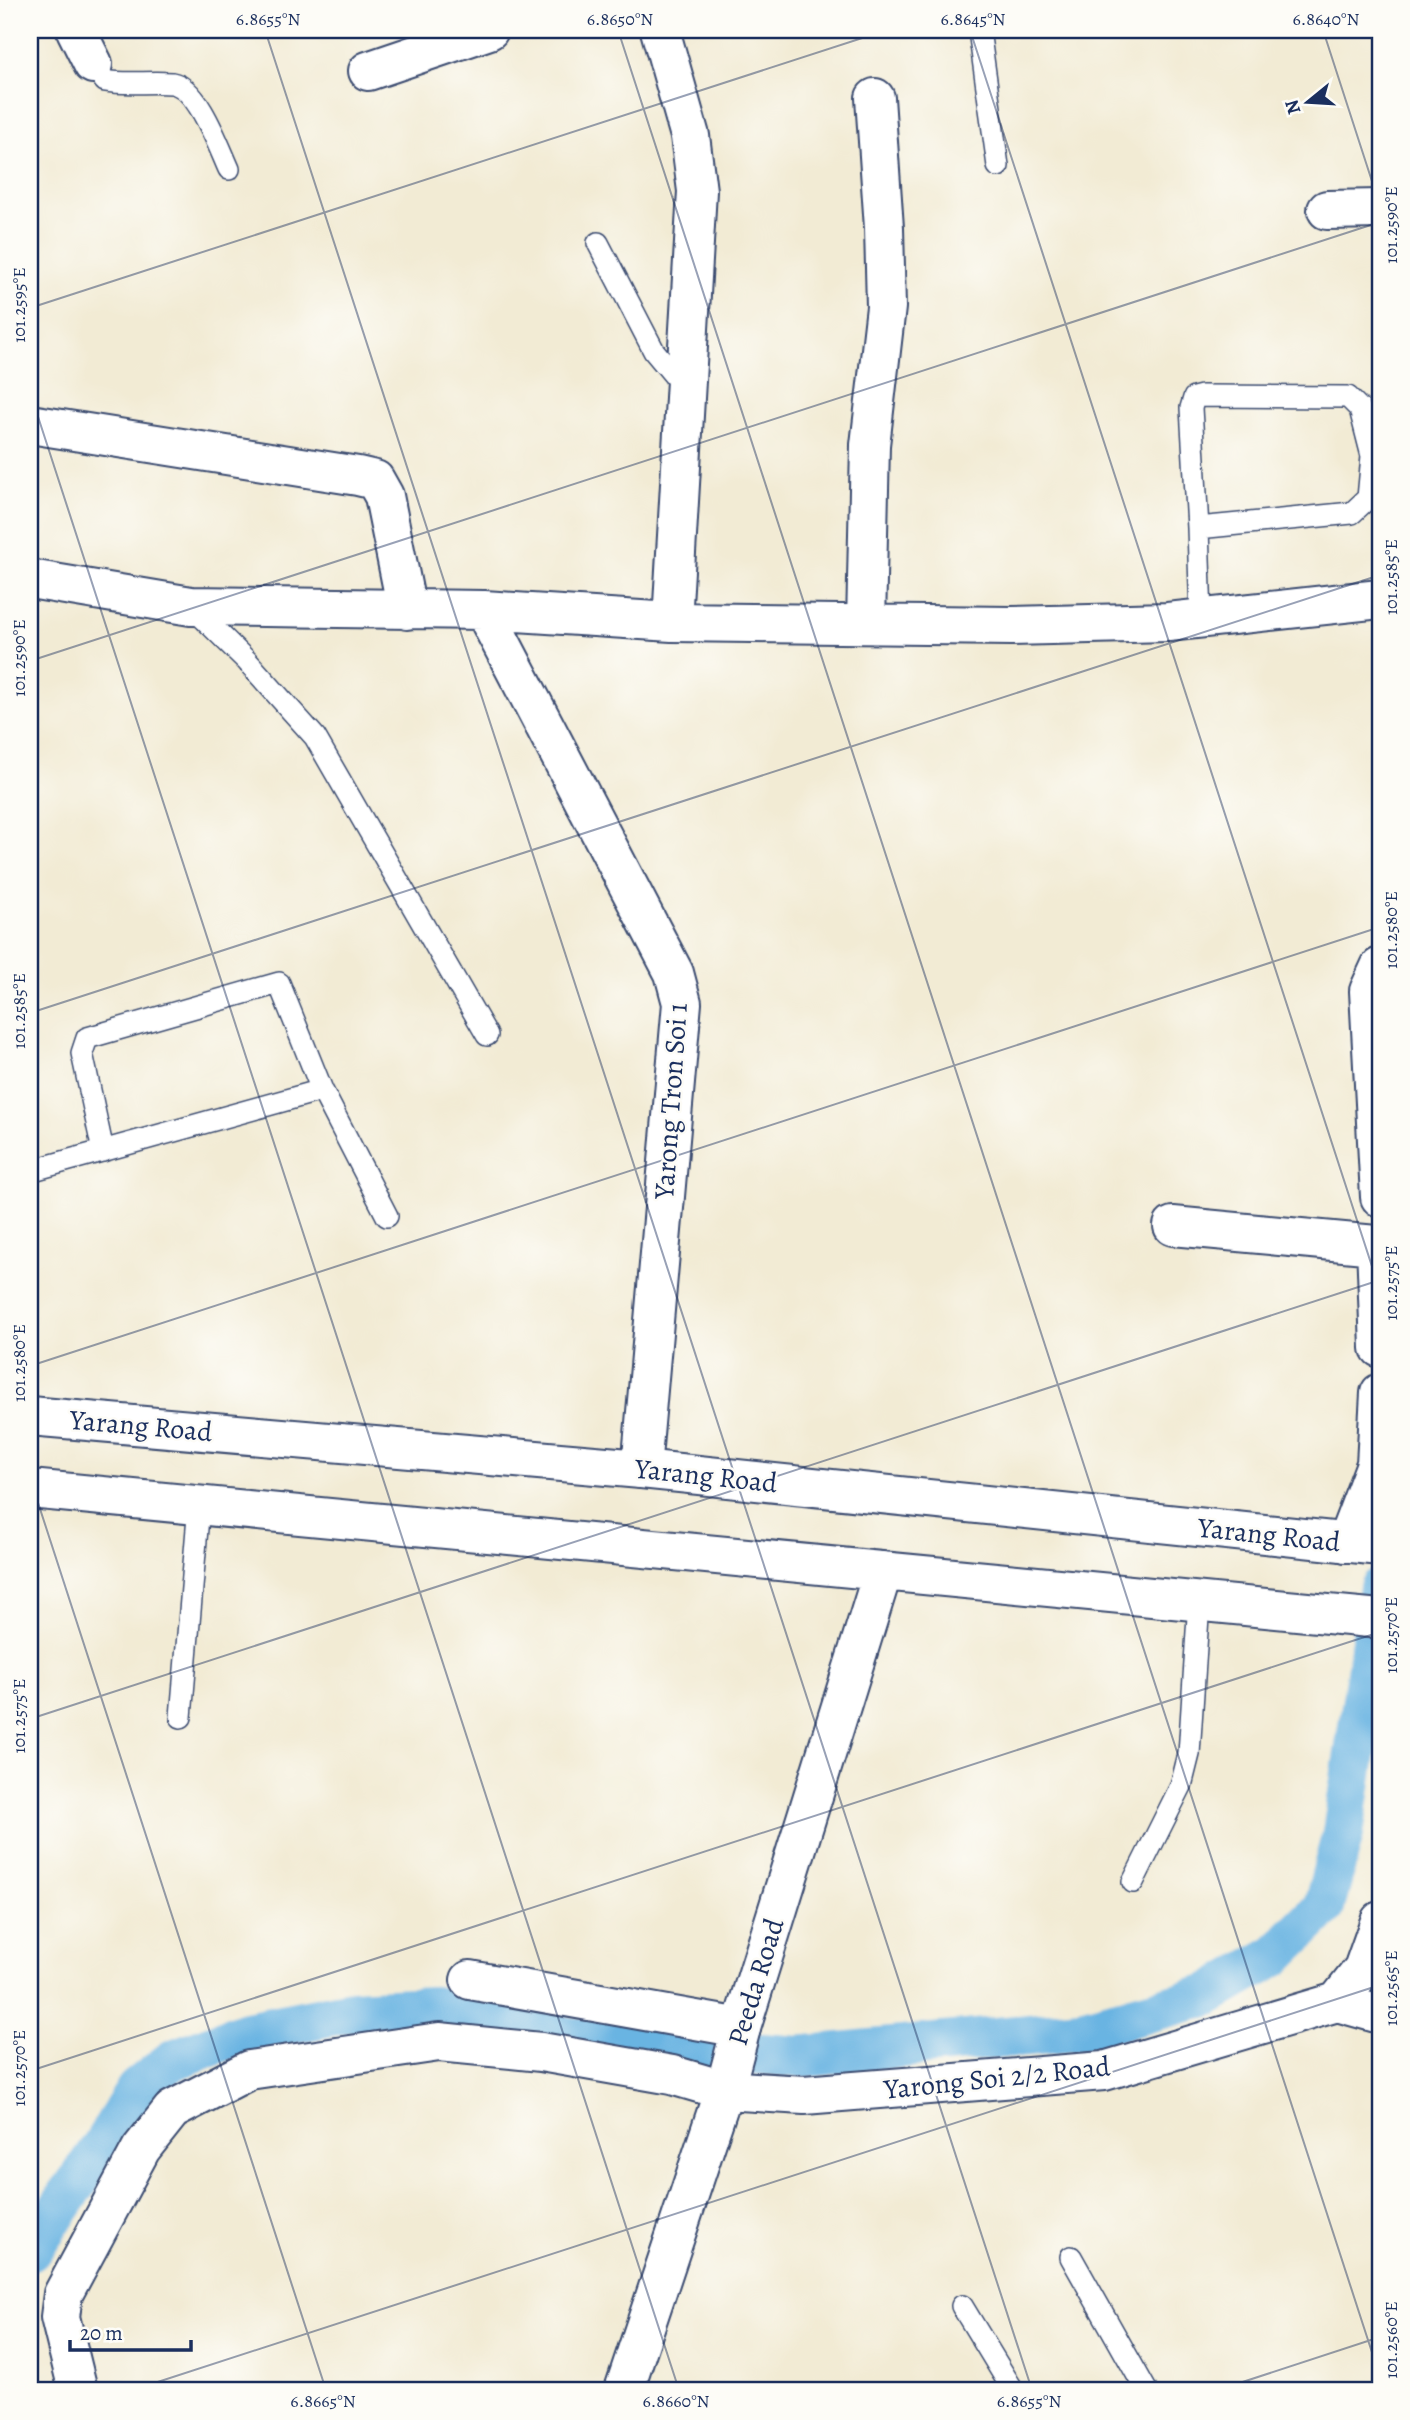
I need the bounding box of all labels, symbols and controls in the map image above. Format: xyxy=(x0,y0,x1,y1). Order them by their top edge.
text: 6.8655°N xyxy=(236,7,300,31)
text: 6.8650°N xyxy=(587,7,653,31)
text: 6.8645°N xyxy=(940,7,1006,31)
text: 6.8640°N xyxy=(1293,7,1360,31)
north arrow xyxy=(1274,66,1344,136)
text: N xyxy=(1278,96,1307,118)
text: 101.2590°E xyxy=(1379,186,1403,264)
text: 101.2595°E xyxy=(7,267,31,343)
text: 101.2585°E xyxy=(1379,539,1403,615)
text: 101.2590°E xyxy=(7,619,31,697)
text: 101.2580°E xyxy=(1379,891,1403,969)
text: 101.2585°E xyxy=(7,973,31,1049)
street label: Yarong Tron Soi 1 xyxy=(645,1002,697,1201)
text: 101.2575°E xyxy=(1379,1245,1403,1321)
text: 101.2580°E xyxy=(7,1324,31,1402)
street label: Yarang Road xyxy=(67,1401,215,1451)
street label: Yarang Road xyxy=(632,1450,780,1502)
street label: Yarang Road xyxy=(1195,1509,1343,1561)
text: 101.2570°E xyxy=(1379,1597,1403,1673)
text: 101.2575°E xyxy=(7,1678,31,1754)
street label: Peeda Road xyxy=(719,1913,794,2050)
text: 101.2565°E xyxy=(1379,1950,1403,2026)
text: 101.2570°E xyxy=(7,2030,31,2106)
street label: Yarong Soi 2/2 Road xyxy=(881,2047,1113,2109)
text: 101.2560°E xyxy=(1379,2301,1403,2379)
scale bar xyxy=(70,2308,191,2352)
text: 20 m xyxy=(80,2319,123,2347)
text: 6.8665°N xyxy=(290,2389,356,2413)
text: 6.8660°N xyxy=(642,2389,710,2413)
text: 6.8655°N xyxy=(997,2389,1061,2413)

